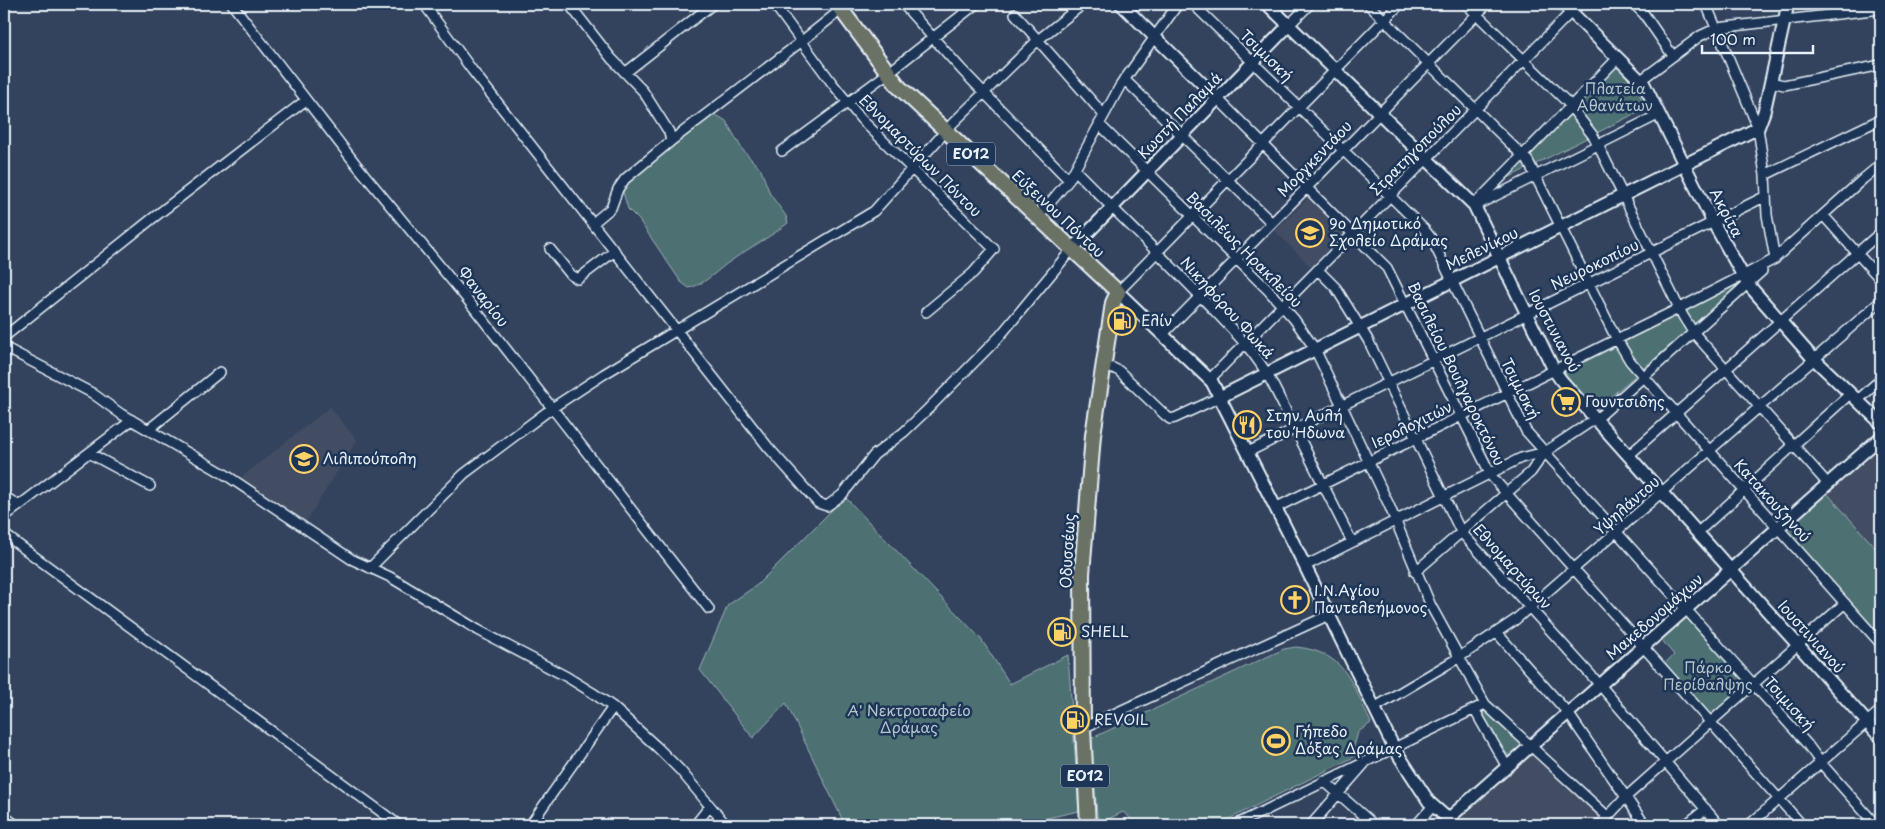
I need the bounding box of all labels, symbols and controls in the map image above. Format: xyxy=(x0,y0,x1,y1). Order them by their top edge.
scale bar xyxy=(1702,22,1814,54)
street label: Τσιμισκή xyxy=(1235,24,1299,86)
text: 100 m xyxy=(1710,27,1756,50)
street label: Κωστή Παλαμά xyxy=(1131,66,1227,164)
park label: Πλατεία Αθανάτων xyxy=(1577,76,1653,116)
street label: Εθνομαρτύρων Πόντου xyxy=(854,88,988,222)
street label: Στρατηγοπούλου xyxy=(1364,98,1466,200)
street label: Μοργκεντάου xyxy=(1271,114,1357,202)
road number: ΕΟ12 xyxy=(947,142,995,166)
street label: Εύξεινου Πόντου xyxy=(1007,164,1111,262)
street label: Ακρίτα xyxy=(1705,184,1750,241)
street label: Βασιλέως Ηρακλείου xyxy=(1182,186,1308,312)
place label: 9ο Δημοτικό Σχολείο Δράμας xyxy=(1329,211,1448,251)
school or university icon: 9ο Δημοτικό Σχολείο Δράμας xyxy=(1295,218,1325,248)
street label: Μελενίκου xyxy=(1441,220,1522,275)
street label: Νευροκοπίου xyxy=(1546,232,1642,295)
street label: Νικηφόρου Φωκά xyxy=(1176,251,1281,363)
street label: Φαναρίου xyxy=(453,261,515,331)
street label: Βασιλείου Βουλγαροκτόνου xyxy=(1403,277,1512,469)
street label: Ιουστινιανού xyxy=(1524,285,1587,376)
fuel station icon: Ελίν xyxy=(1107,306,1137,336)
place label: Ελίν xyxy=(1141,308,1172,331)
street label: Τσιμισκή xyxy=(1496,354,1547,423)
supermarket icon: Γουντσιδης xyxy=(1551,387,1581,417)
place label: Γουντσιδης xyxy=(1585,389,1665,412)
street label: Ιερολοχιτών xyxy=(1367,394,1456,453)
place label: Στην Αυλή του Ήδωνα xyxy=(1266,403,1345,443)
restaurant icon: Στην Αυλή του Ήδωνα xyxy=(1232,410,1262,440)
school or university icon: Λιλιπούπολη xyxy=(289,444,319,474)
place label: Λιλιπούπολη xyxy=(323,446,417,469)
street label: Κατακουζηνού xyxy=(1729,453,1817,547)
street label: Υψηλάντου xyxy=(1588,470,1664,540)
street label: Οδυσσέως xyxy=(1053,513,1080,589)
street label: Εθνομαρτύρων xyxy=(1468,518,1558,614)
street label: Μακεδονομάχων xyxy=(1600,567,1708,665)
place label: Ι.Ν.Αγίου Παντελεήμονος xyxy=(1314,578,1428,618)
church icon: Ι.Ν.Αγίου Παντελεήμονος xyxy=(1280,585,1310,615)
street label: Ιουστινιανού xyxy=(1773,594,1851,678)
fuel station icon: SHELL xyxy=(1047,617,1077,647)
place label: SHELL xyxy=(1081,619,1129,642)
park label: Πάρκο Περίθαλψης xyxy=(1663,655,1753,695)
street label: Τσιμισκή xyxy=(1759,671,1821,735)
park label: Α' Νεκτροταφείο Δράμας xyxy=(847,698,971,738)
fuel station icon: REVOIL xyxy=(1060,705,1090,735)
place label: REVOIL xyxy=(1094,707,1149,730)
place label: Γήπεδο Δόξας Δράμας xyxy=(1295,719,1403,759)
sports icon: Γήπεδο Δόξας Δράμας xyxy=(1261,726,1291,756)
road number: ΕΟ12 xyxy=(1061,764,1109,788)

